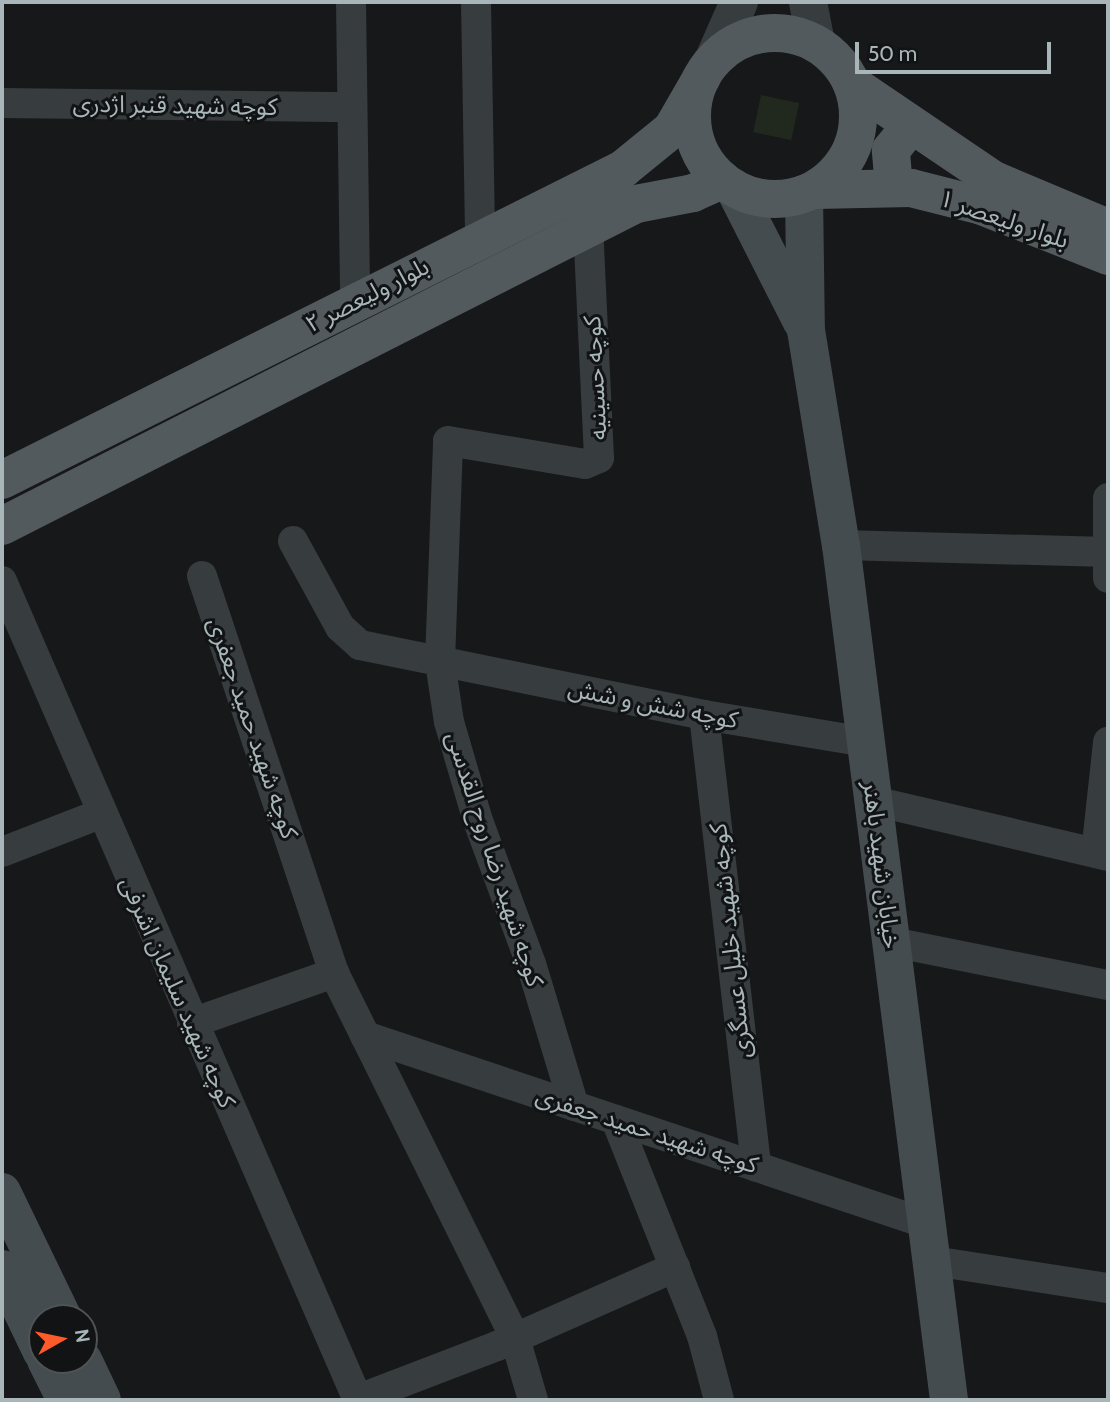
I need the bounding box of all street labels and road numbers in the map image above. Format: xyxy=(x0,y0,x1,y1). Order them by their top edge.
street label: کوچه شهید قنبر اژدری xyxy=(72,89,278,121)
street label: بلوار ولیعصر ۱ xyxy=(936,183,1072,255)
street label: بلوار ولیعصر ۲ xyxy=(300,252,434,338)
street label: کوچه حسینیه xyxy=(577,315,613,441)
street label: کوچه شهید حمید جعفری xyxy=(202,614,304,842)
street label: کوچه شش و شش xyxy=(566,673,740,735)
street label: کوچه شهید رضا روح القدسی xyxy=(440,728,550,990)
street label: خیابان شهید باهنر xyxy=(857,780,907,950)
street label: کوچه شهید خلیل عسگری xyxy=(703,822,757,1060)
street label: کوچه شهید سلیمان اشرفی xyxy=(114,872,242,1112)
street label: کوچه شهید حمید جعفری xyxy=(532,1080,762,1180)

